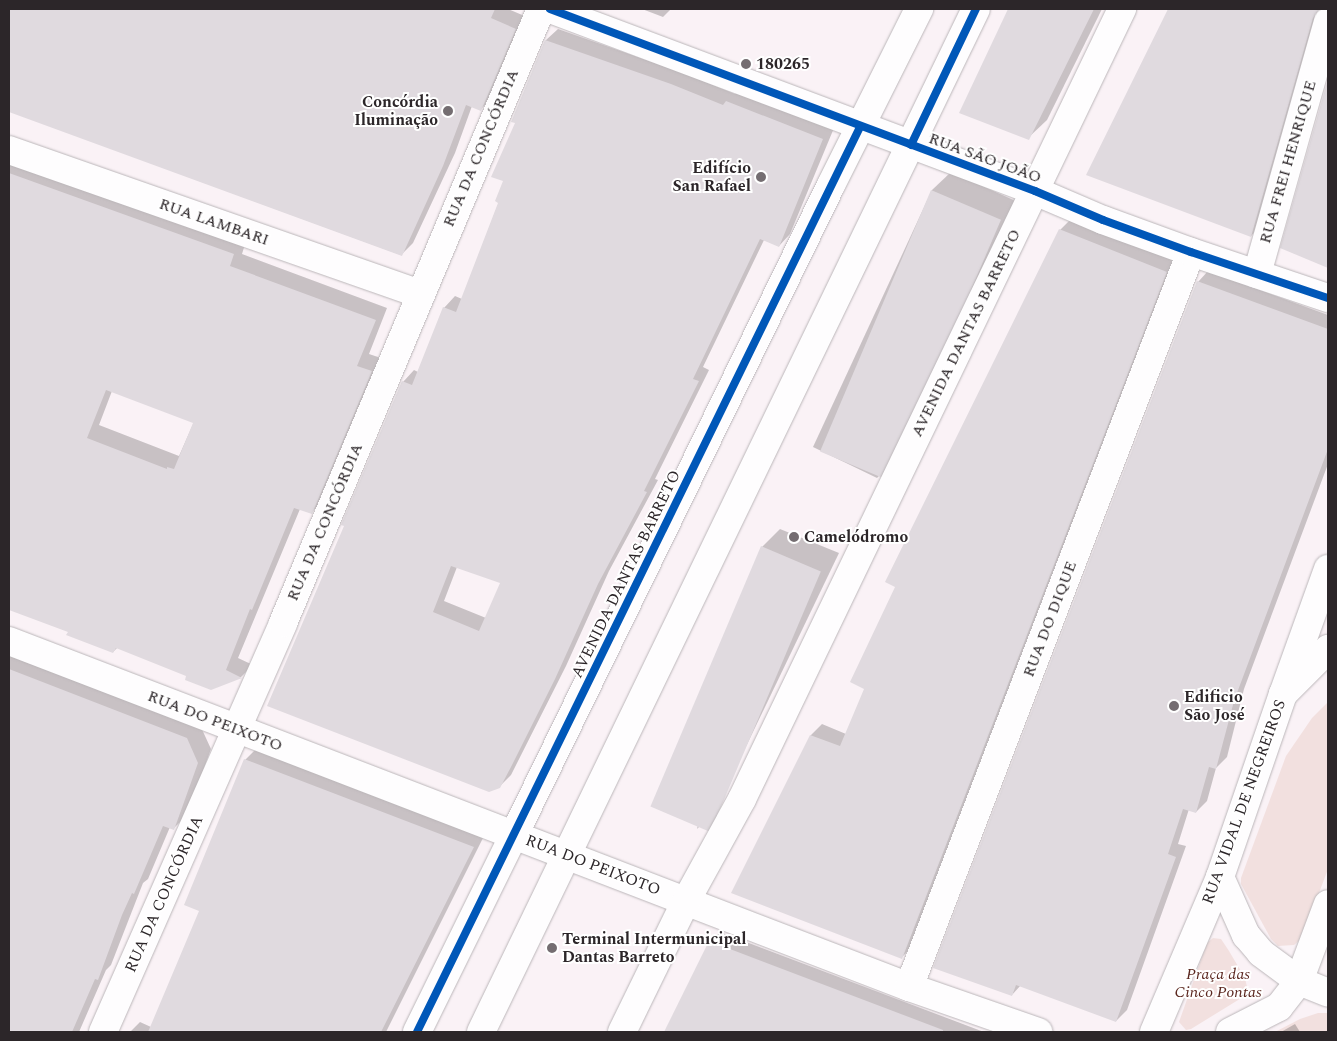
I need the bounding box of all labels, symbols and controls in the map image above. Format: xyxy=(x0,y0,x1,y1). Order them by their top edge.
place label: 180265 xyxy=(756,54,810,74)
marker: 180265 xyxy=(740,58,752,70)
street label: RUA DA CONCÓRDIA xyxy=(439,66,523,230)
street label: RUA FREI HENRIQUE xyxy=(1256,78,1320,246)
place label: Concórdia Iluminação xyxy=(354,92,438,130)
marker: Concórdia Iluminação xyxy=(442,105,454,117)
street label: RUA SÃO JOÃO xyxy=(926,129,1044,187)
place label: Edifício San Rafael xyxy=(672,158,751,196)
marker: Edifício San Rafael xyxy=(755,171,767,183)
street label: RUA LAMBARI xyxy=(157,194,271,250)
street label: AVENIDA DANTAS BARRETO xyxy=(907,226,1025,440)
street label: RUA DA CONCÓRDIA xyxy=(283,440,367,604)
street label: AVENIDA DANTAS BARRETO xyxy=(567,467,685,681)
place label: Camelódromo xyxy=(804,527,908,547)
marker: Camelódromo xyxy=(788,531,800,543)
street label: RUA DO DIQUE xyxy=(1019,558,1081,680)
street label: RUA DO PEIXOTO xyxy=(145,686,285,756)
place label: Edificio São José xyxy=(1184,687,1245,725)
street label: RUA VIDAL DE NEGREIROS xyxy=(1198,697,1290,907)
marker: Edificio São José xyxy=(1168,700,1180,712)
street label: RUA DA CONCÓRDIA xyxy=(121,813,207,975)
street label: RUA DO PEIXOTO xyxy=(523,830,663,900)
place label: Terminal Intermunicipal Dantas Barreto xyxy=(562,929,746,967)
marker: Terminal Intermunicipal Dantas Barreto xyxy=(546,942,558,954)
park label: Praça das Cinco Pontas xyxy=(1174,964,1262,1002)

